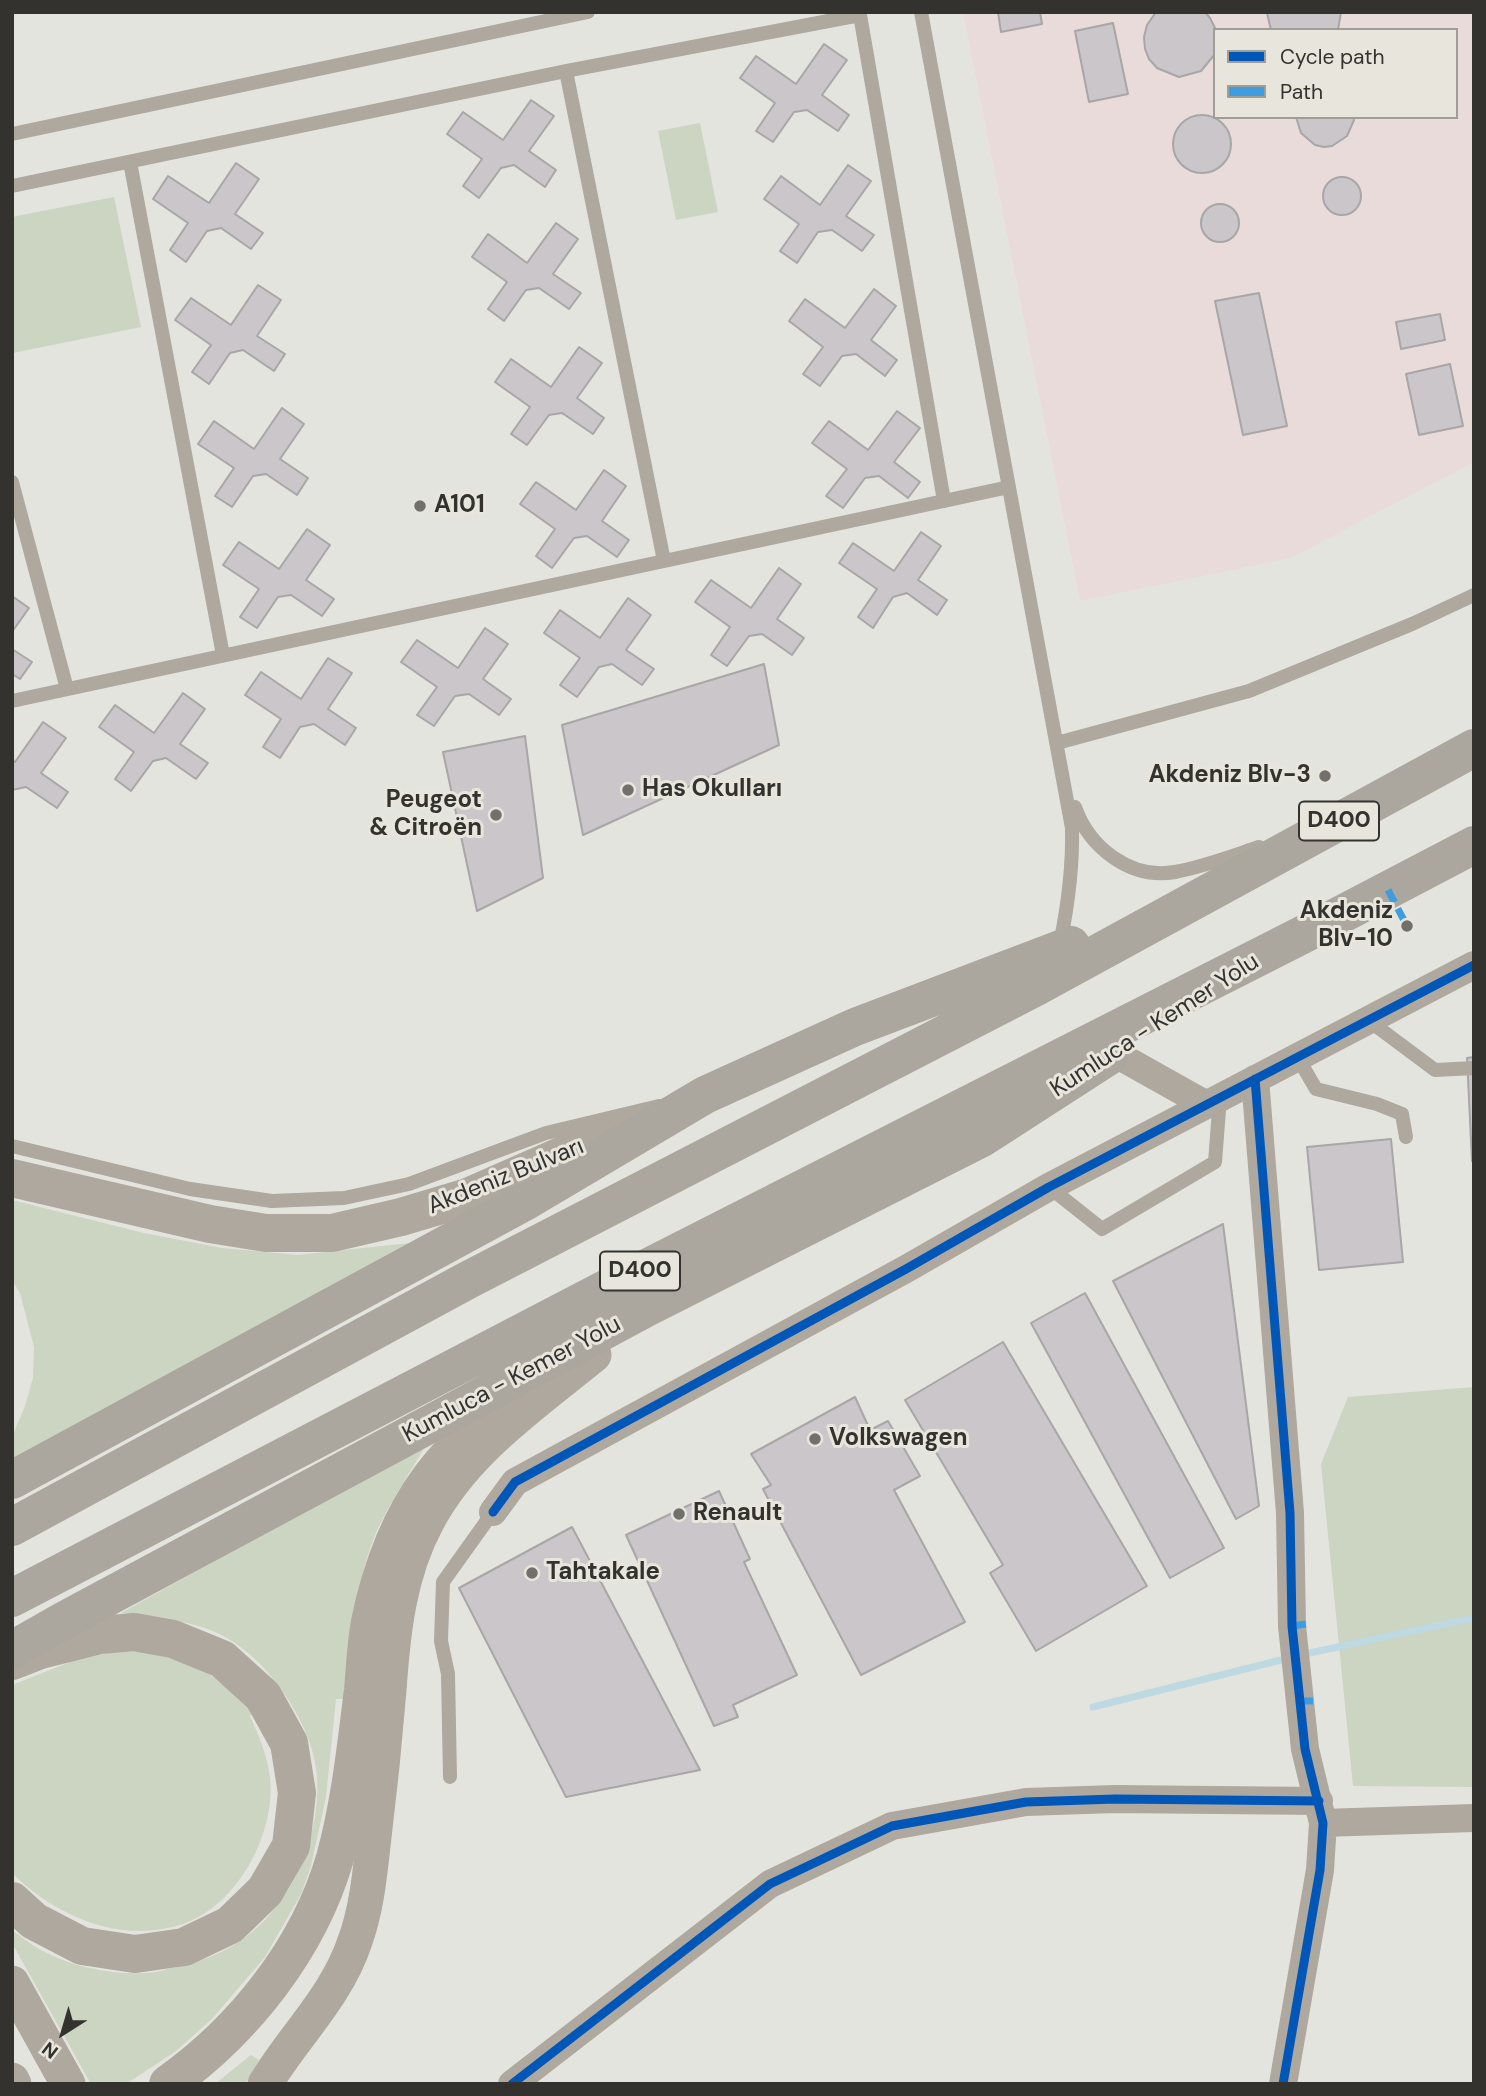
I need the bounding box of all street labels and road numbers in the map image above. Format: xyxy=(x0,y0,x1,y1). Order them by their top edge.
road number: D400 xyxy=(1299,802,1379,841)
street label: Kumluca - Kemer Yolu xyxy=(1045,948,1265,1104)
street label: Akdeniz Bulvarı xyxy=(424,1133,588,1221)
road number: D400 xyxy=(600,1252,680,1290)
street label: Kumluca - Kemer Yolu xyxy=(398,1310,626,1450)

